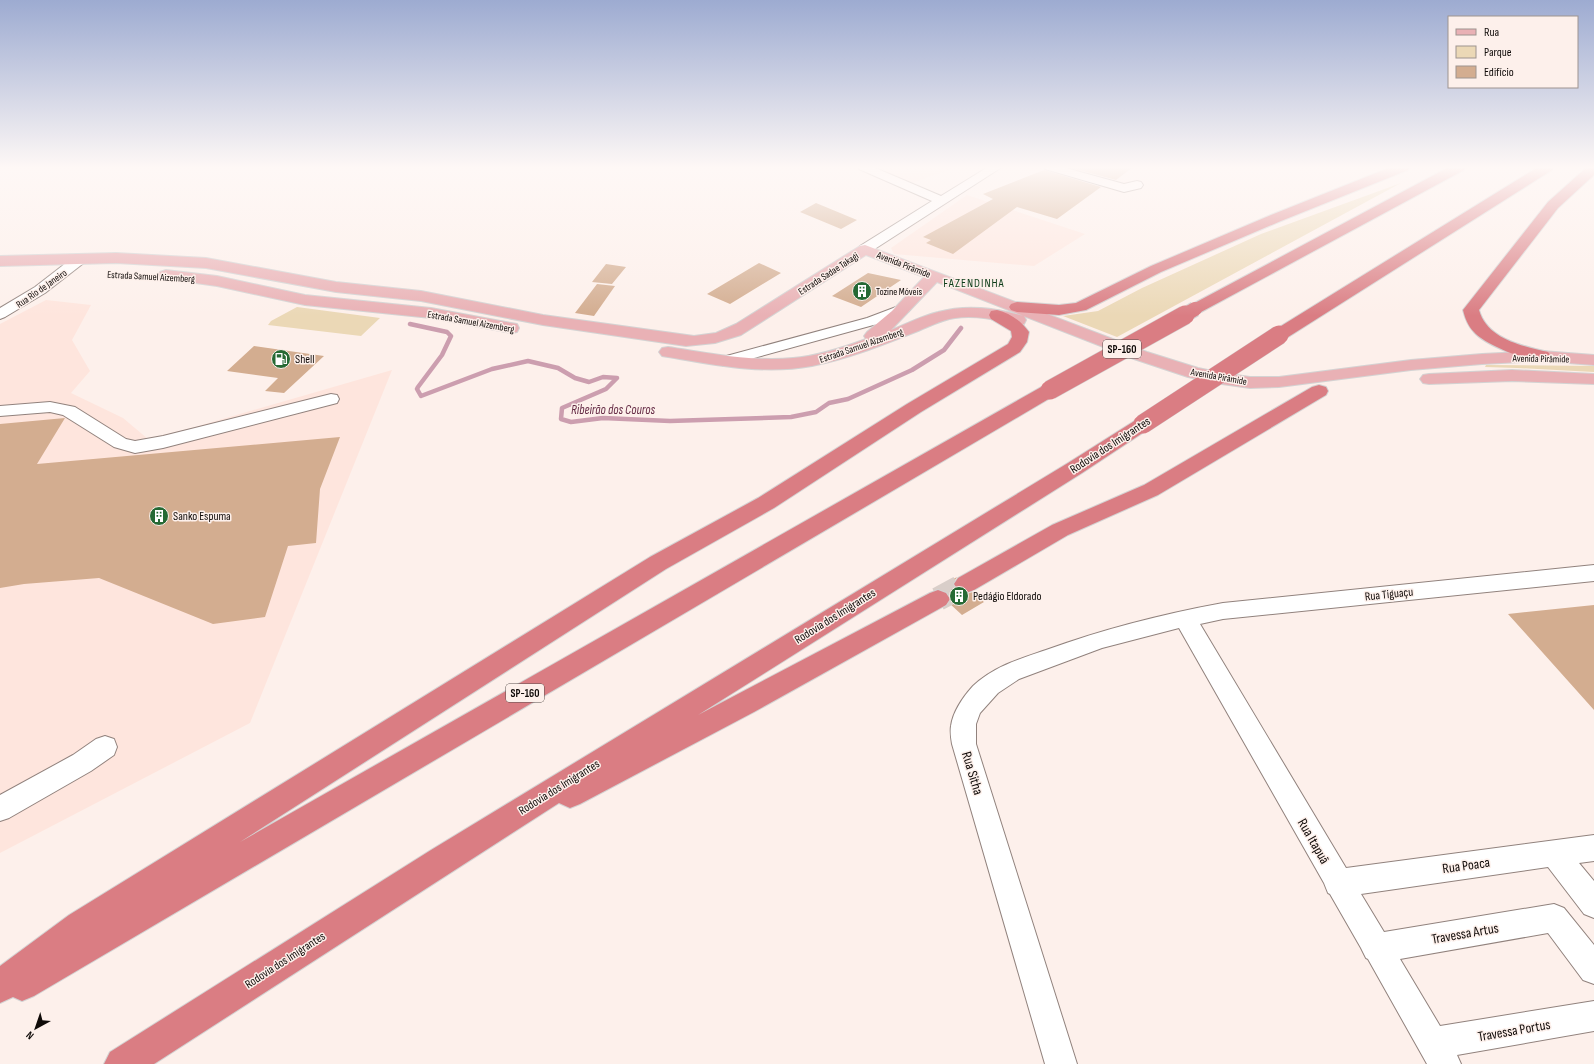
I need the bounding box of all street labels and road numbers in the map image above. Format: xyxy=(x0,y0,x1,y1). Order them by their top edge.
street label: Avenida Pirâmide xyxy=(874,249,932,281)
street label: Estrada Sadae Takagi xyxy=(796,250,861,298)
street label: Rua Rio de Janeiro xyxy=(14,267,69,311)
street label: Estrada Samuel Aizemberg xyxy=(107,269,195,285)
street label: Estrada Samuel Aizemberg xyxy=(426,308,515,336)
street label: Estrada Samuel Aizemberg xyxy=(818,326,905,366)
road number: SP-160 xyxy=(1103,340,1141,358)
street label: Avenida Pirâmide xyxy=(1511,352,1570,365)
street label: Avenida Pirâmide xyxy=(1189,366,1248,388)
street label: Rodovia dos Imigrantes xyxy=(1067,414,1153,477)
street label: Rodovia dos Imigrantes xyxy=(792,585,879,647)
street label: Rua Tiguaçu xyxy=(1364,585,1414,604)
road number: SP-160 xyxy=(506,684,544,702)
street label: Rua Sitha xyxy=(958,750,987,797)
street label: Rodovia dos Imigrantes xyxy=(516,756,603,818)
street label: Rua Itapuã xyxy=(1294,816,1333,867)
street label: Rua Poaca xyxy=(1441,854,1491,877)
street label: Travessa Artus xyxy=(1430,919,1500,948)
street label: Rodovia dos Imigrantes xyxy=(242,929,328,992)
street label: Travessa Portus xyxy=(1477,1016,1552,1045)

